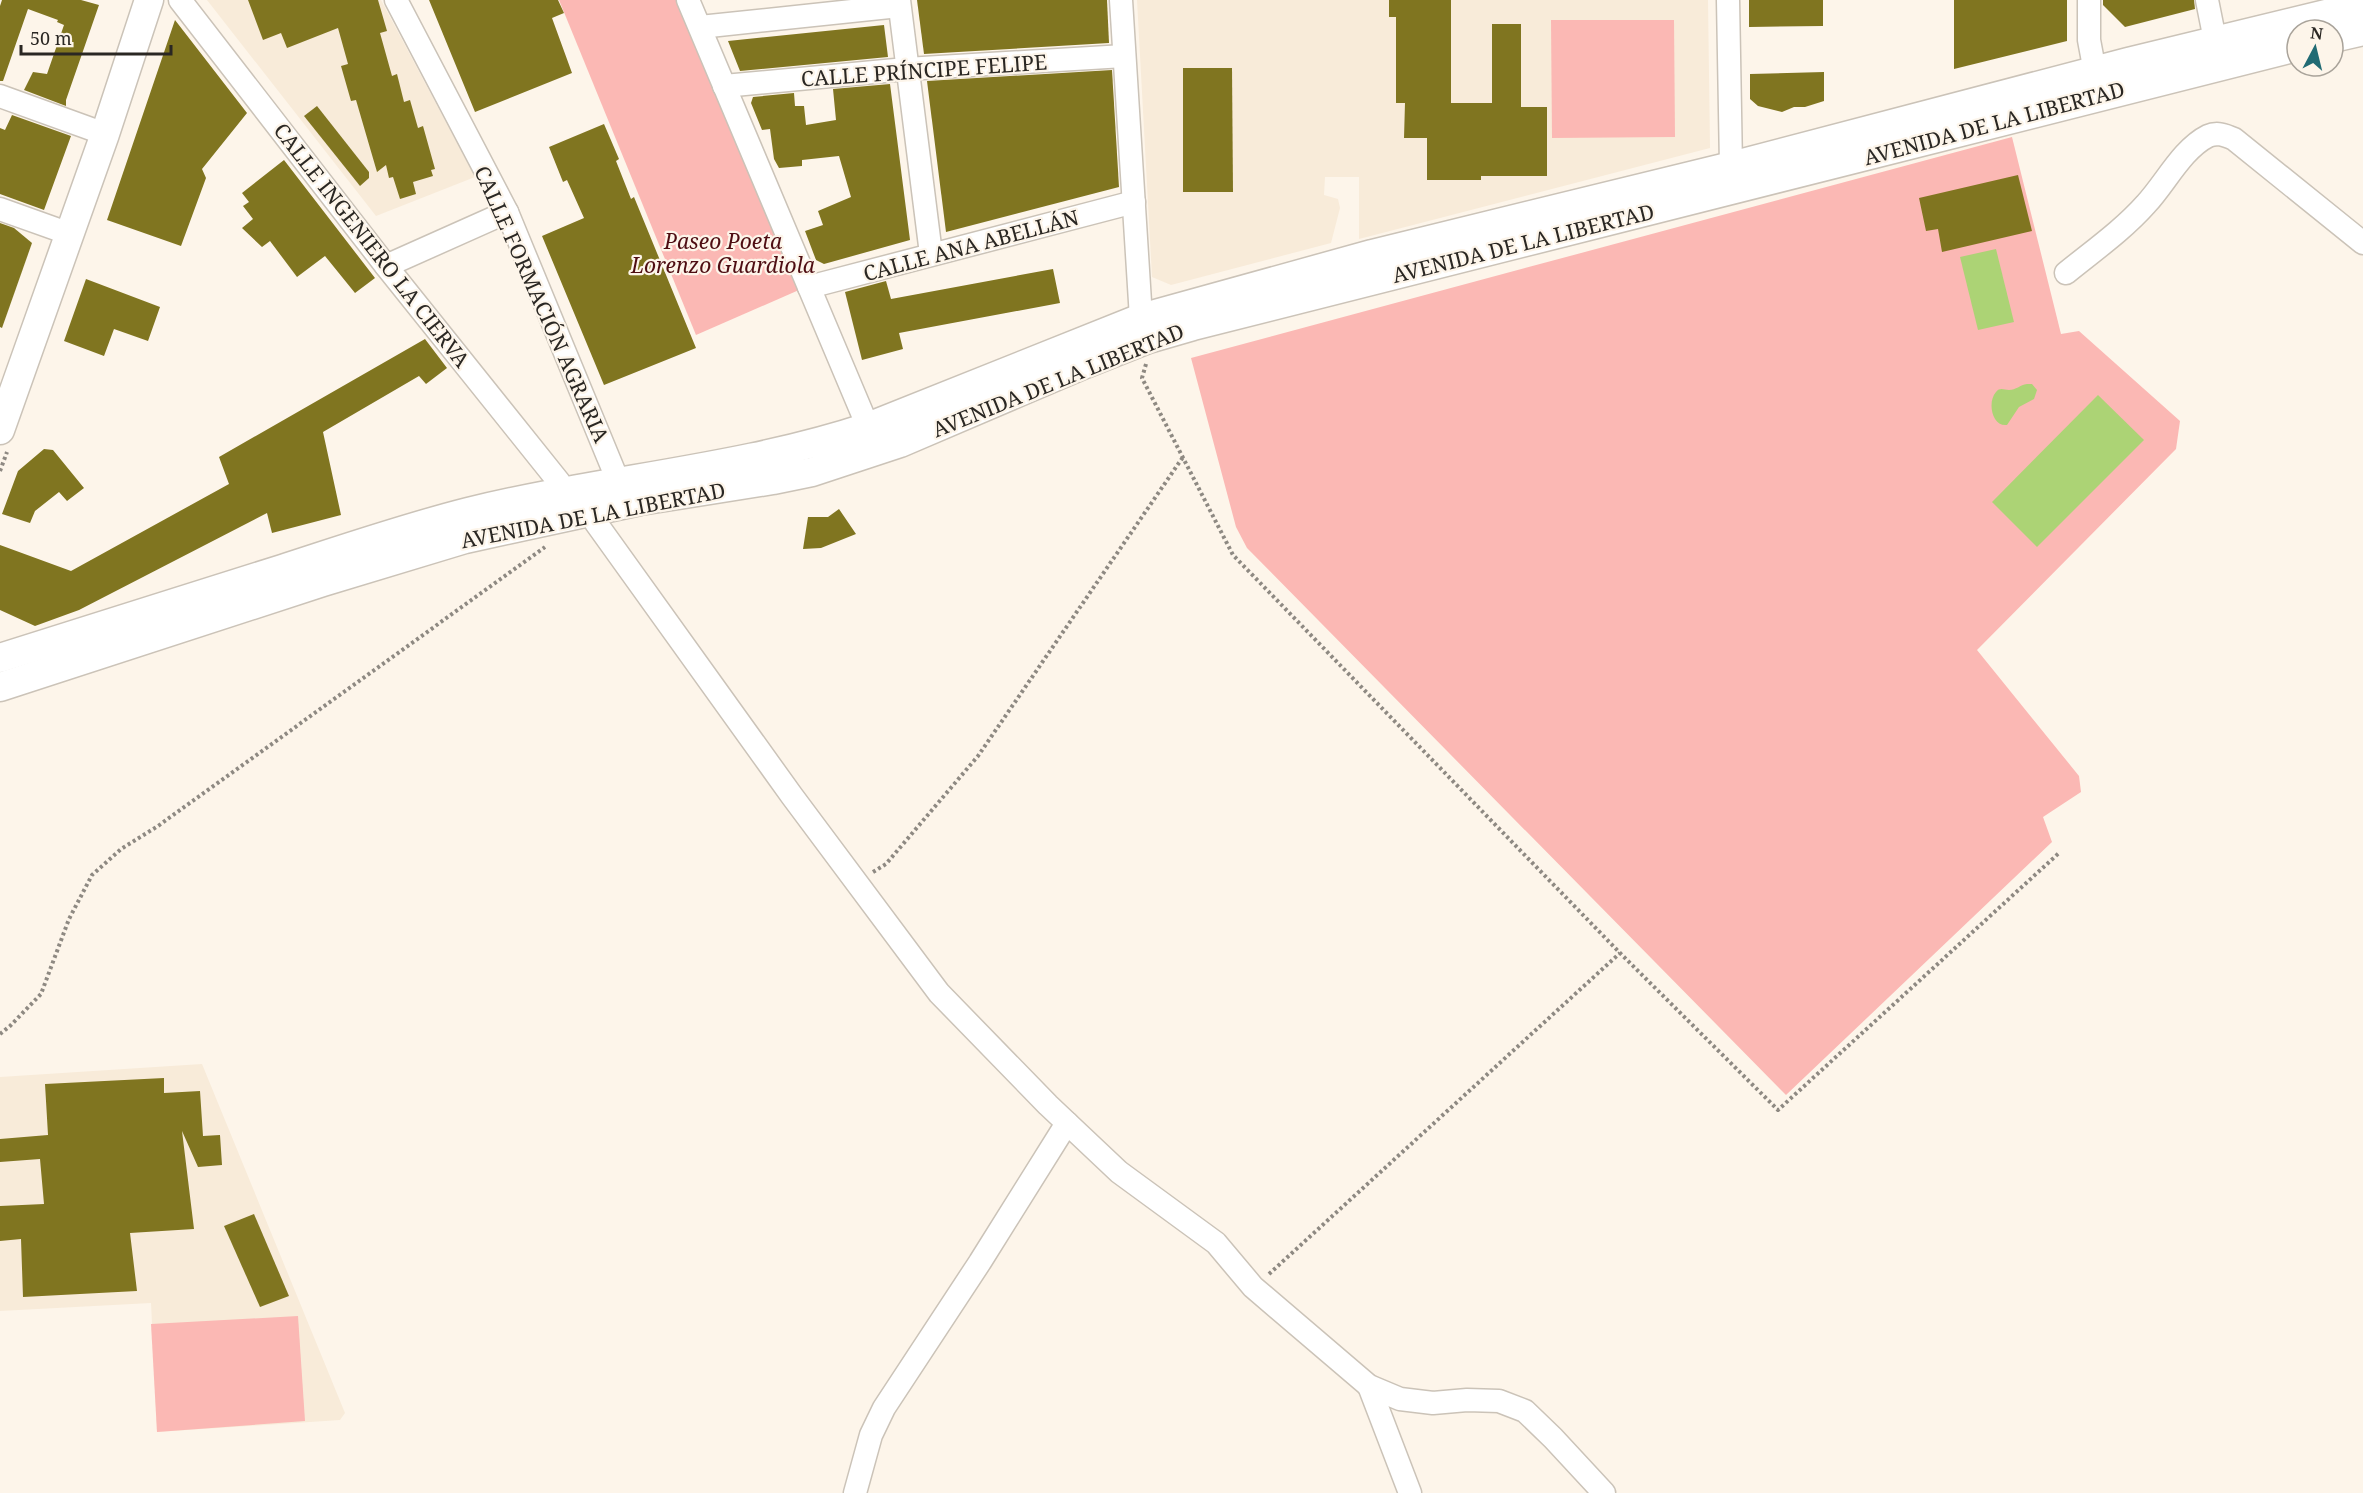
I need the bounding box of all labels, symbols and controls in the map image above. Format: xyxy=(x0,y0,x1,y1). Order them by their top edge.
scale bar xyxy=(21,18,171,56)
north arrow xyxy=(2285,18,2345,78)
text: N xyxy=(2309,21,2325,45)
text: 50 m xyxy=(30,26,72,50)
street label: CALLE PRÍNCIPE FELIPE xyxy=(800,47,1048,93)
street label: AVENIDA DE LA LIBERTAD xyxy=(1860,75,2128,171)
street label: CALLE INGENIERO LA CIERVA xyxy=(268,117,476,373)
street label: CALLE FORMACIÓN AGRARIA xyxy=(468,161,616,447)
street label: AVENIDA DE LA LIBERTAD xyxy=(1389,197,1657,289)
street label: CALLE ANA ABELLÁN xyxy=(860,203,1082,287)
park label: Paseo Poeta Lorenzo Guardiola xyxy=(630,227,816,279)
street label: AVENIDA DE LA LIBERTAD xyxy=(928,317,1188,443)
street label: AVENIDA DE LA LIBERTAD xyxy=(458,476,728,554)

